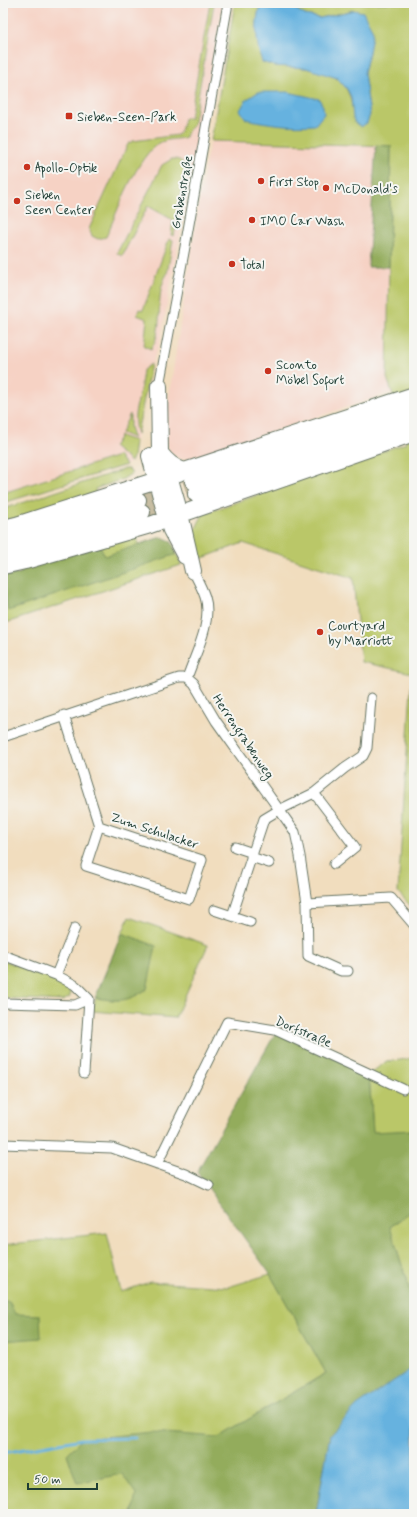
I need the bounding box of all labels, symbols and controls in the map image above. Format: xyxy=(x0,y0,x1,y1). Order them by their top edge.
place label: Sieben-Seen-Park xyxy=(77,109,177,126)
marker: Sieben-Seen-Park xyxy=(64,111,74,121)
street label: Grabenstraße xyxy=(168,154,197,230)
place label: Apollo-Optik xyxy=(35,160,98,178)
marker: Apollo-Optik xyxy=(22,162,32,172)
place label: First Stop xyxy=(269,174,319,191)
marker: First Stop xyxy=(256,176,266,186)
place label: McDonald's xyxy=(334,181,398,198)
marker: McDonald's xyxy=(321,183,331,193)
place label: Sieben Seen Center xyxy=(25,187,95,219)
marker: Sieben Seen Center xyxy=(12,196,22,206)
place label: IMO Car Wash xyxy=(260,213,345,230)
marker: IMO Car Wash xyxy=(247,215,257,225)
place label: Total xyxy=(240,257,265,274)
marker: Total xyxy=(227,259,237,269)
place label: Sconto Möbel Sofort xyxy=(276,357,345,391)
marker: Sconto Möbel Sofort xyxy=(263,366,273,376)
place label: Courtyard by Marriott xyxy=(328,618,394,650)
marker: Courtyard by Marriott xyxy=(315,627,325,637)
street label: Herrengrabenweg xyxy=(206,691,278,784)
street label: Zum Schulacker xyxy=(108,809,201,854)
street label: Dorfstraße xyxy=(273,1013,334,1052)
scale bar xyxy=(28,1465,97,1491)
text: 50 m xyxy=(34,1472,61,1488)

